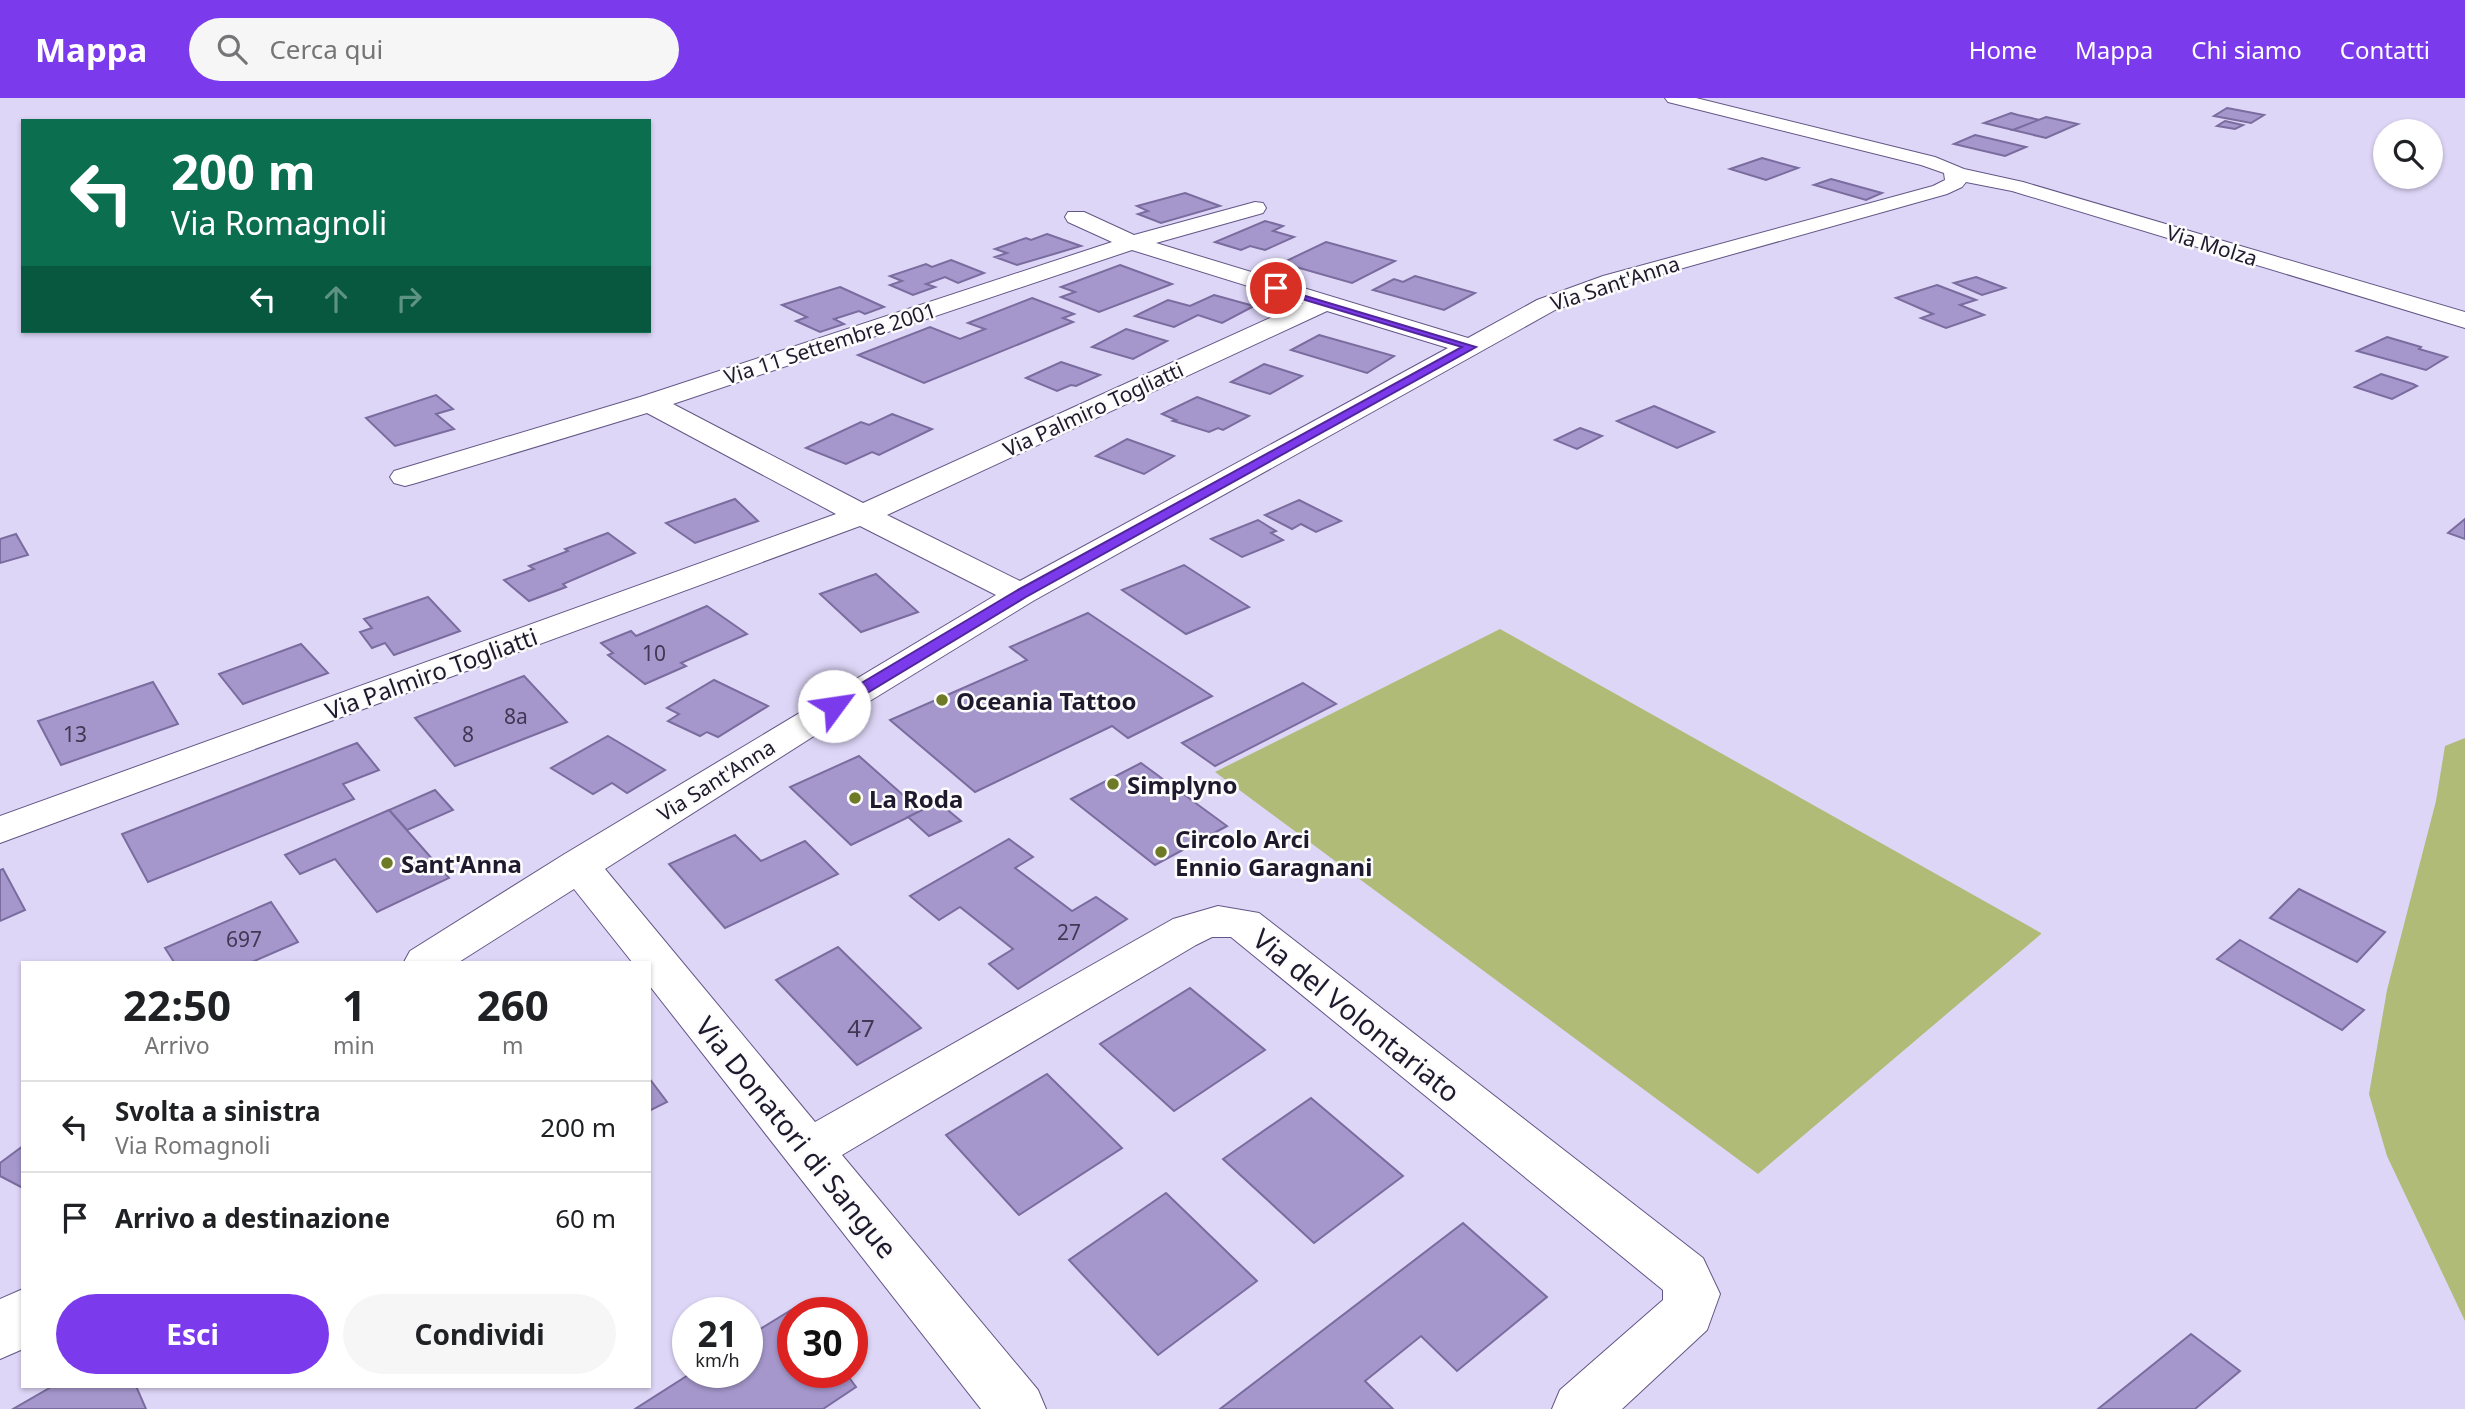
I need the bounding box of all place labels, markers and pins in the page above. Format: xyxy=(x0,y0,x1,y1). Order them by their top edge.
pin xyxy=(1246,258,1306,318)
place label: Oceania Tattoo xyxy=(956,684,1137,717)
marker: Oceania Tattoo xyxy=(934,692,950,708)
place label: Simplyno xyxy=(1127,768,1237,801)
marker: Simplyno xyxy=(1105,776,1121,792)
place label: La Roda xyxy=(869,782,963,815)
marker: La Roda xyxy=(847,790,863,806)
place label: Circolo Arci Ennio Garagnani xyxy=(1175,822,1372,883)
marker: Circolo Arci Ennio Garagnani xyxy=(1153,844,1169,860)
place label: Sant'Anna xyxy=(401,847,522,880)
marker: Sant'Anna xyxy=(379,855,395,871)

